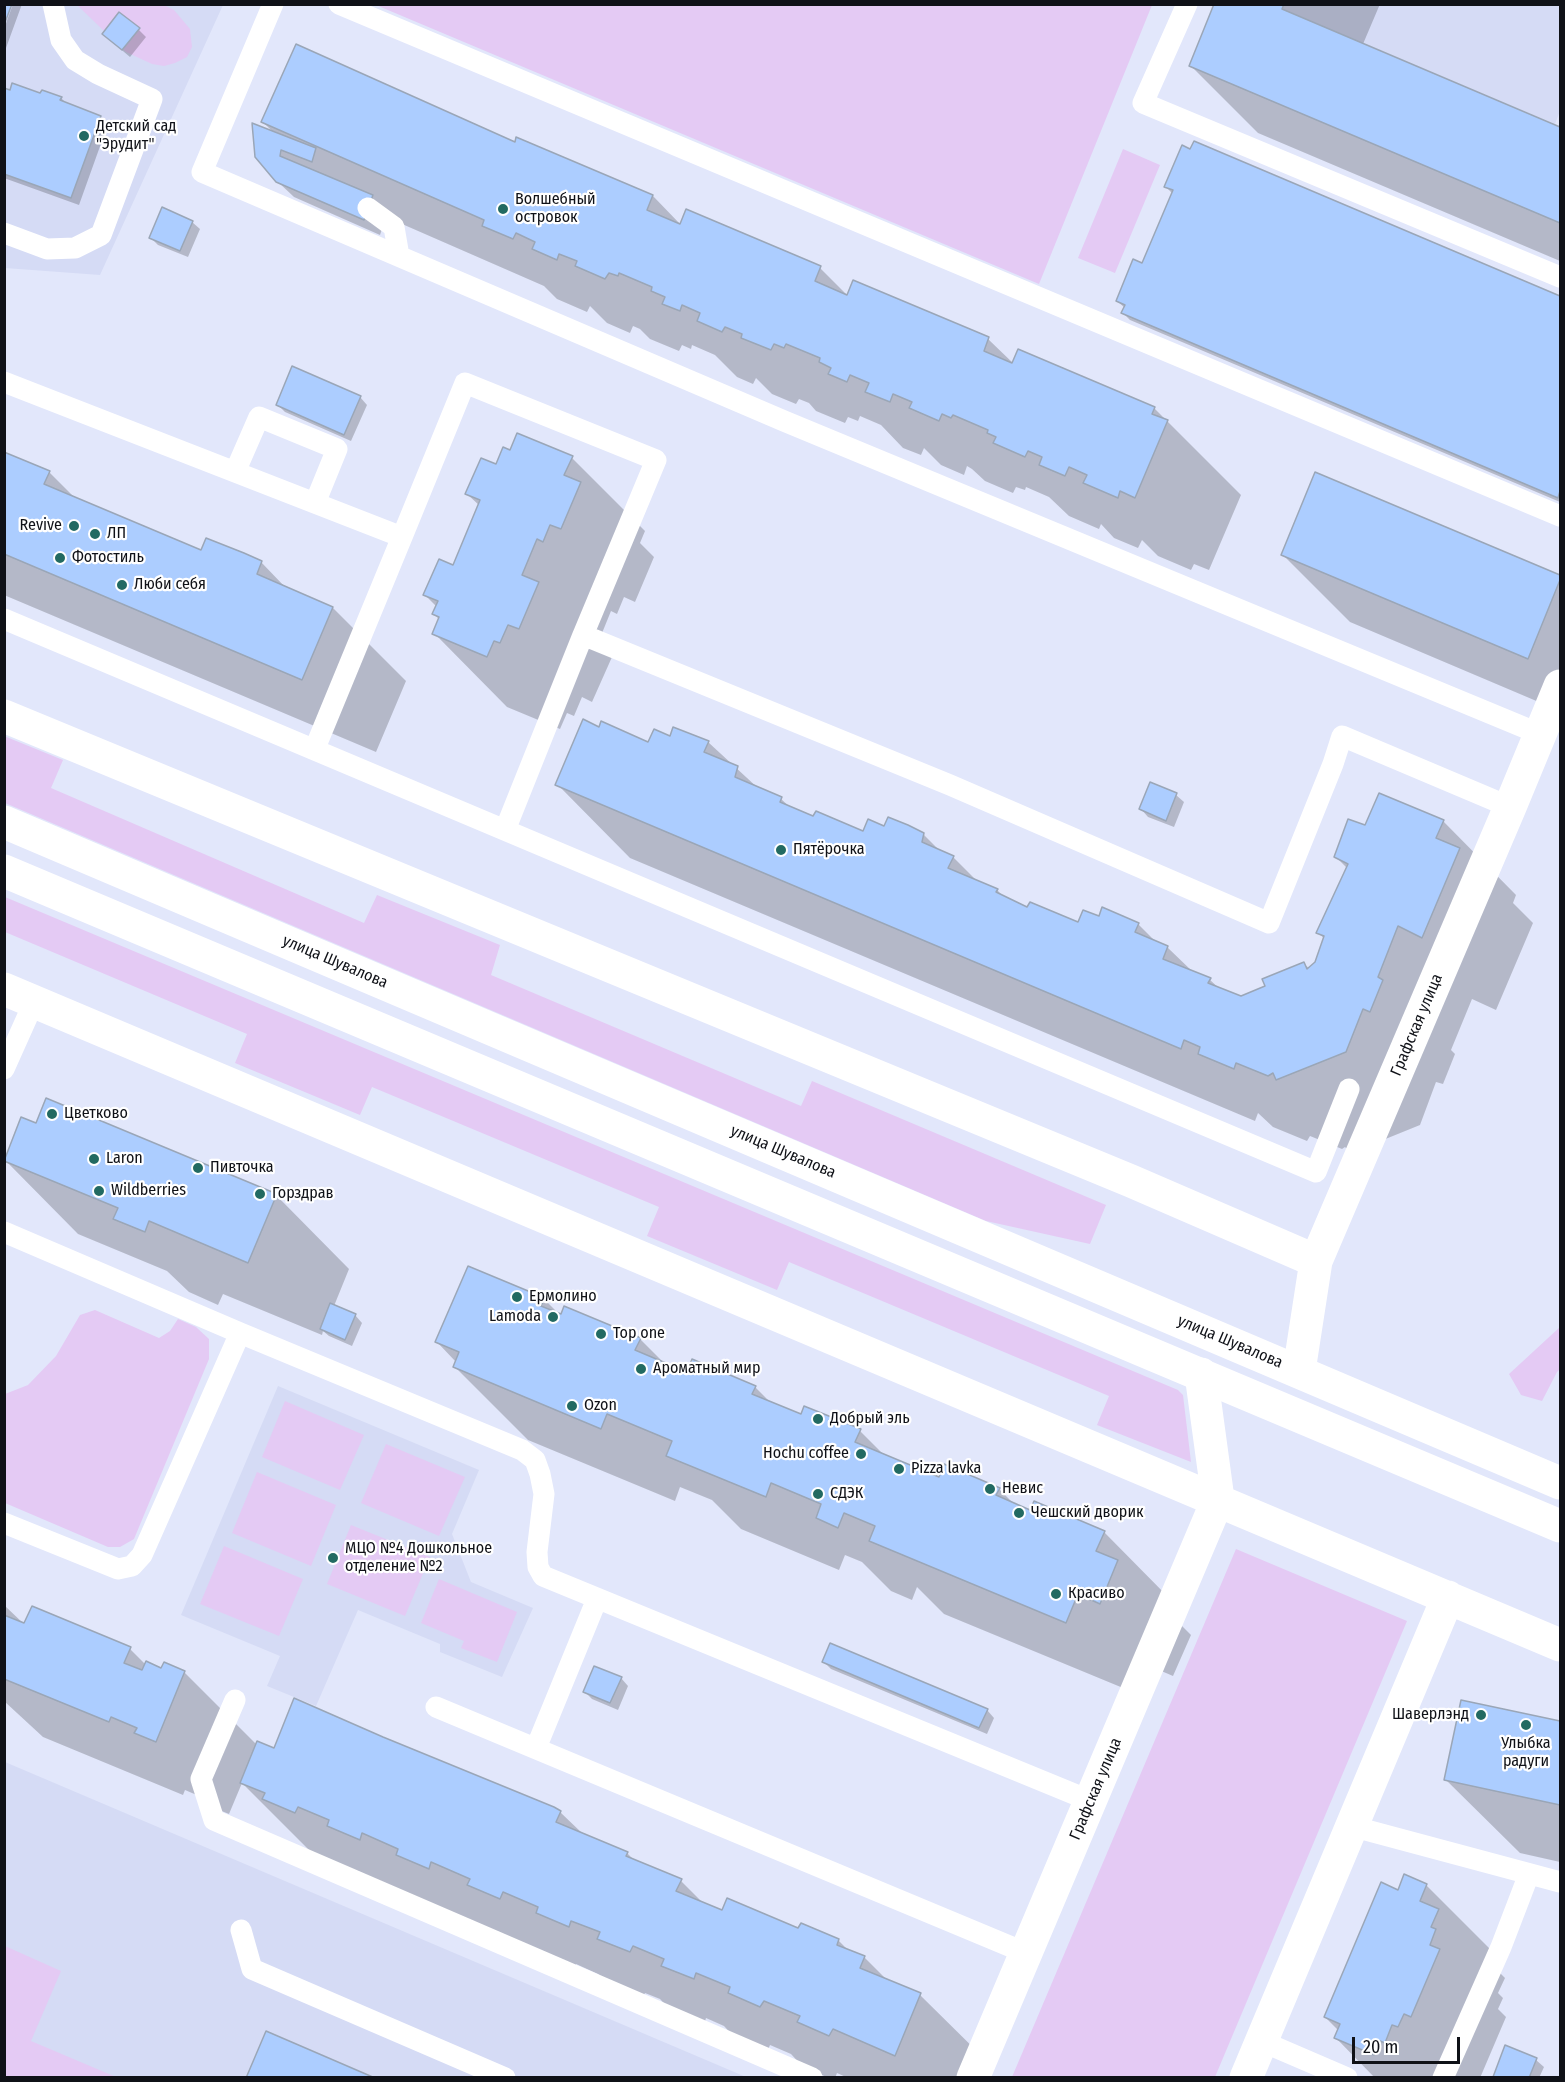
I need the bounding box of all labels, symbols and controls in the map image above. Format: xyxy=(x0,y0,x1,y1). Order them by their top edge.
place label: Детский сад "Эрудит" xyxy=(96,117,176,155)
marker: Детский сад "Эрудит" xyxy=(77,129,91,143)
place label: Волшебный островок xyxy=(515,190,596,228)
marker: Волшебный островок xyxy=(496,202,510,216)
place label: Revive xyxy=(20,516,62,536)
marker: Revive xyxy=(67,519,81,533)
place label: ЛП xyxy=(107,524,126,544)
marker: ЛП xyxy=(88,527,102,541)
place label: Фотостиль xyxy=(72,548,144,568)
marker: Фотостиль xyxy=(53,551,67,565)
place label: Люби себя xyxy=(134,575,206,595)
marker: Люби себя xyxy=(115,578,129,592)
place label: Пятёрочка xyxy=(793,840,865,860)
marker: Пятёрочка xyxy=(774,843,788,857)
street label: улица Шувалова xyxy=(280,931,390,993)
street label: Графская улица xyxy=(1387,971,1447,1079)
place label: Цветково xyxy=(64,1104,128,1124)
marker: Цветково xyxy=(45,1107,59,1121)
street label: улица Шувалова xyxy=(728,1121,838,1183)
place label: Laron xyxy=(106,1149,143,1169)
marker: Laron xyxy=(87,1152,101,1166)
place label: Пивточка xyxy=(210,1158,273,1178)
marker: Пивточка xyxy=(191,1161,205,1175)
place label: Wildberries xyxy=(111,1181,186,1201)
marker: Wildberries xyxy=(92,1184,106,1198)
place label: Горздрав xyxy=(272,1184,334,1204)
marker: Горздрав xyxy=(253,1187,267,1201)
place label: Ермолино xyxy=(529,1287,597,1307)
marker: Ермолино xyxy=(510,1290,524,1304)
place label: Lamoda xyxy=(489,1307,541,1327)
marker: Lamoda xyxy=(546,1310,560,1324)
street label: улица Шувалова xyxy=(1175,1311,1285,1373)
place label: Top one xyxy=(613,1324,665,1344)
marker: Top one xyxy=(594,1327,608,1341)
place label: Ароматный мир xyxy=(653,1359,760,1379)
marker: Ароматный мир xyxy=(634,1362,648,1376)
place label: Ozon xyxy=(584,1396,617,1416)
marker: Ozon xyxy=(565,1399,579,1413)
place label: Добрый эль xyxy=(830,1409,910,1429)
marker: Добрый эль xyxy=(811,1412,825,1426)
place label: Hochu coffee xyxy=(763,1444,849,1464)
marker: Hochu coffee xyxy=(854,1447,868,1461)
place label: Pizza lavka xyxy=(911,1459,981,1479)
marker: Pizza lavka xyxy=(892,1462,906,1476)
place label: Невис xyxy=(1002,1479,1043,1499)
marker: Невис xyxy=(983,1482,997,1496)
place label: СДЭК xyxy=(830,1484,863,1504)
marker: СДЭК xyxy=(811,1487,825,1501)
place label: Чешский дворик xyxy=(1031,1503,1143,1523)
marker: Чешский дворик xyxy=(1012,1506,1026,1520)
place label: МЦО №4 Дошкольное отделение №2 xyxy=(345,1539,492,1577)
marker: МЦО №4 Дошкольное отделение №2 xyxy=(326,1551,340,1565)
place label: Красиво xyxy=(1068,1584,1125,1604)
marker: Красиво xyxy=(1049,1587,1063,1601)
place label: Шаверлэнд xyxy=(1392,1705,1469,1725)
marker: Шаверлэнд xyxy=(1474,1708,1488,1722)
marker: Улыбка радуги xyxy=(1519,1718,1533,1732)
place label: Улыбка радуги xyxy=(1501,1734,1551,1772)
street label: Графская улица xyxy=(1066,1735,1126,1843)
scale bar xyxy=(1355,2025,1463,2063)
text: 20 m xyxy=(1363,2036,1398,2058)

